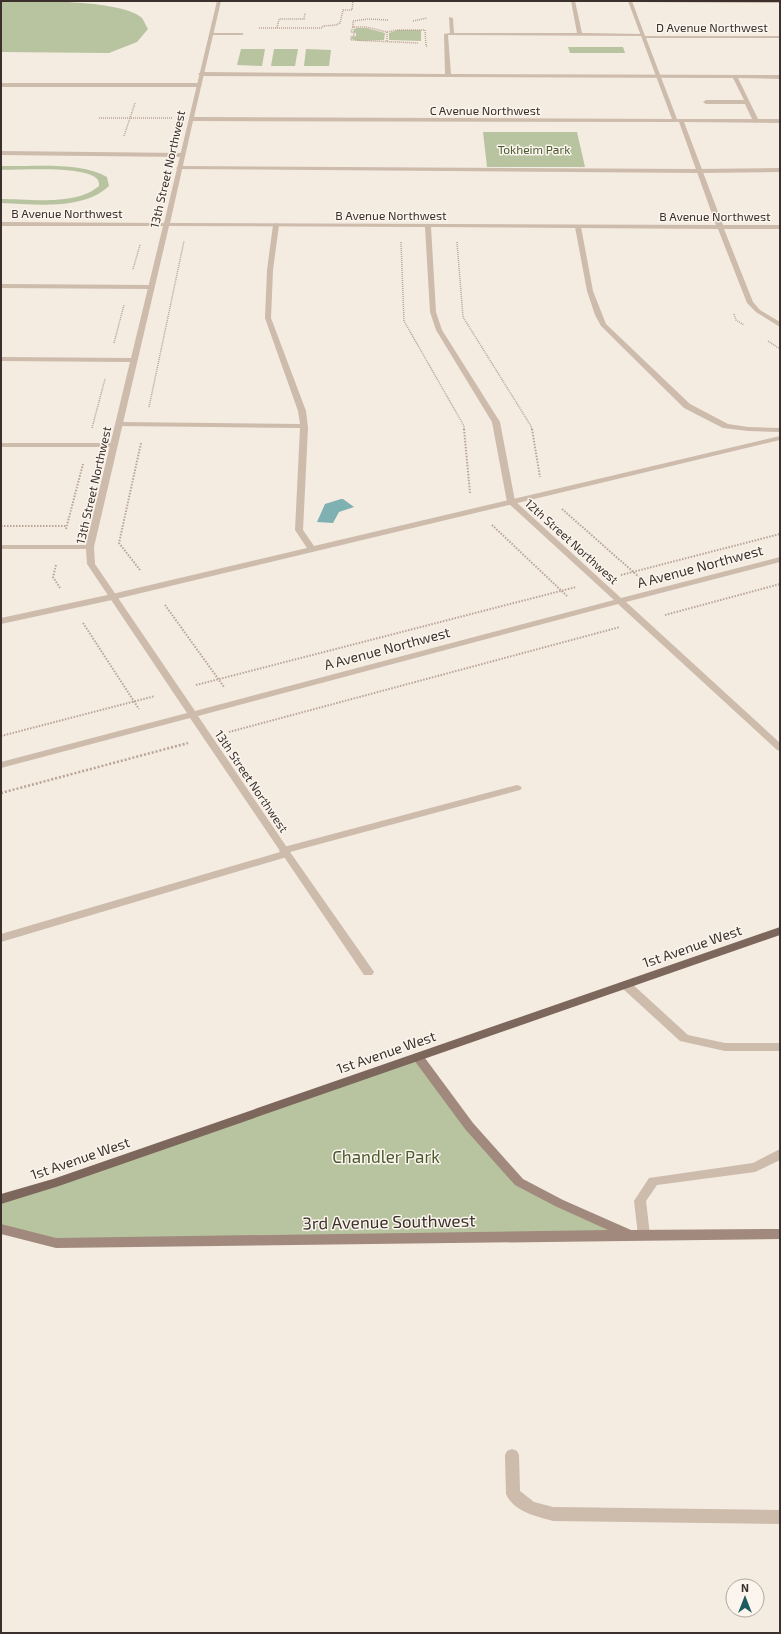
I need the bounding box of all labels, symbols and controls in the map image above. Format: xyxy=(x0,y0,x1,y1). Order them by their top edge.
street label: D Avenue Northwest xyxy=(656,20,768,34)
street label: C Avenue Northwest xyxy=(430,103,541,117)
street label: 13th Street Northwest xyxy=(147,108,187,229)
park label: Tokheim Park xyxy=(498,142,570,156)
street label: B Avenue Northwest xyxy=(11,206,123,220)
street label: B Avenue Northwest xyxy=(335,208,447,222)
street label: B Avenue Northwest xyxy=(659,209,771,223)
street label: 13th Street Northwest xyxy=(73,424,113,545)
street label: 12th Street Northwest xyxy=(523,496,622,587)
street label: A Avenue Northwest xyxy=(635,541,765,591)
street label: A Avenue Northwest xyxy=(322,623,452,673)
street label: 13th Street Northwest xyxy=(213,727,292,835)
street label: 1st Avenue West xyxy=(640,921,744,971)
street label: 1st Avenue West xyxy=(334,1027,438,1077)
street label: 1st Avenue West xyxy=(28,1133,132,1183)
park label: Chandler Park xyxy=(332,1146,440,1166)
street label: 3rd Avenue Southwest xyxy=(302,1209,476,1233)
north arrow xyxy=(725,1578,765,1618)
text: N xyxy=(741,1581,749,1594)

